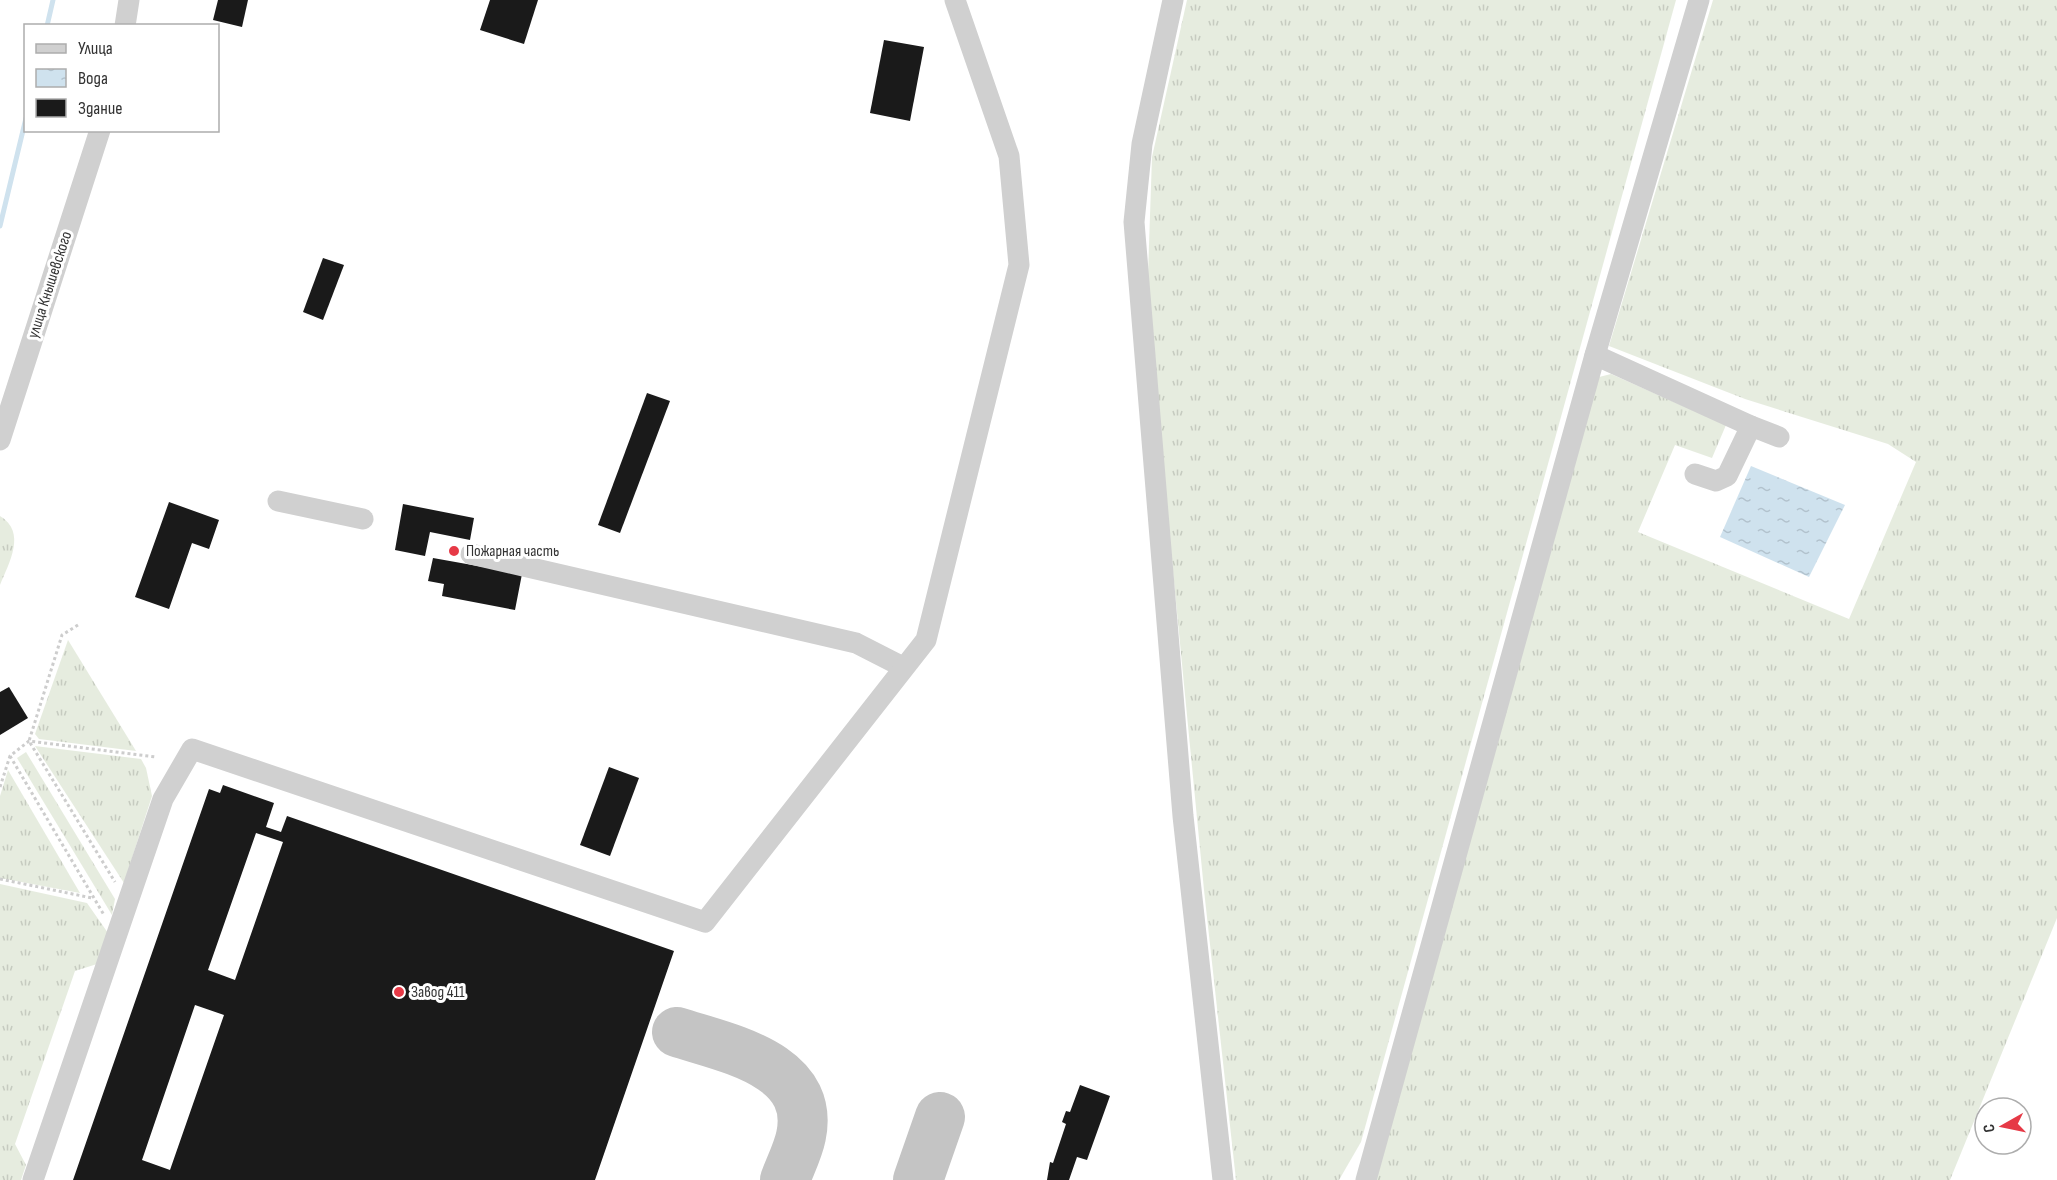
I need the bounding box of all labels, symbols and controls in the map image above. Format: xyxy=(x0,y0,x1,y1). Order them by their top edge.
legend xyxy=(24,24,219,132)
text: Улица xyxy=(78,38,113,59)
text: Вода xyxy=(78,68,108,89)
text: Здание xyxy=(78,98,123,119)
street label: улица Кнышевского xyxy=(24,229,76,341)
place label: Пожарная часть xyxy=(466,542,559,561)
marker: Пожарная часть xyxy=(447,544,461,558)
place label: Завод 411 xyxy=(411,983,465,1002)
marker: Завод 411 xyxy=(392,985,406,999)
north arrow xyxy=(1973,1096,2033,1156)
text: С xyxy=(1980,1123,2000,1134)

